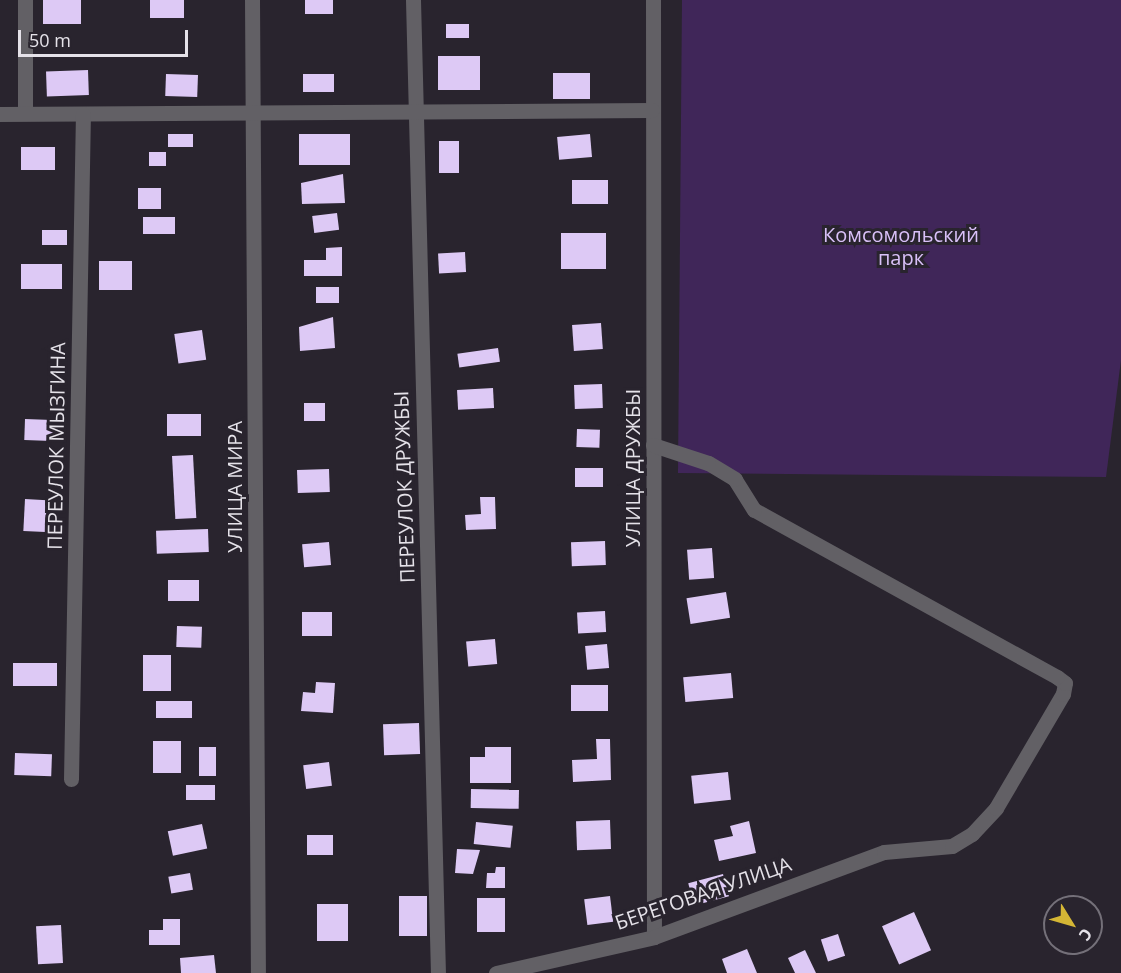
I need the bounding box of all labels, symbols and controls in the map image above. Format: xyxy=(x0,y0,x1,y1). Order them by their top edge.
scale bar xyxy=(21,18,190,56)
text: 50 m xyxy=(29,28,71,52)
park label: Комсомольский парк xyxy=(823,223,979,270)
street label: ПЕРЕУЛОК МЫЗГИНА xyxy=(42,342,70,550)
street label: УЛИЦА ДРУЖБЫ xyxy=(620,389,644,547)
street label: ПЕРЕУЛОК ДРУЖБЫ xyxy=(389,391,419,583)
street label: УЛИЦА МИРА xyxy=(222,421,246,553)
street label: БЕРЕГОВАЯ УЛИЦА xyxy=(612,852,794,934)
north arrow xyxy=(1043,895,1103,955)
text: С xyxy=(1074,924,1098,945)

